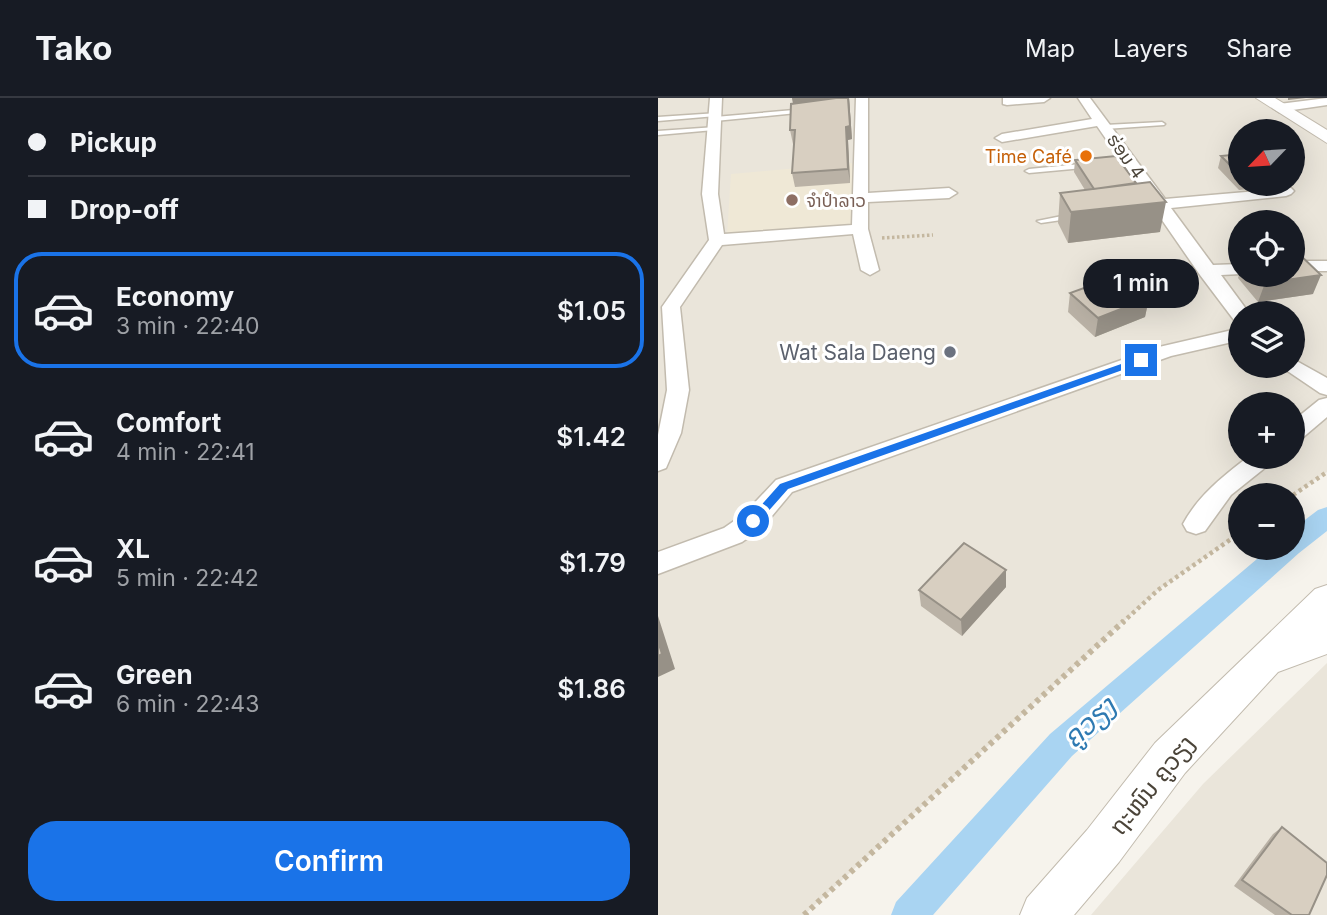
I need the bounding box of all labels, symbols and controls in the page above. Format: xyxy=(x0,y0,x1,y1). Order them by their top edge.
text: Tako xyxy=(35,28,112,68)
text: Map xyxy=(1025,34,1075,63)
text: Layers xyxy=(1113,34,1188,63)
text: Share xyxy=(1226,34,1292,63)
north arrow xyxy=(1228,119,1306,196)
map controls xyxy=(1228,119,1305,560)
text: Pickup xyxy=(70,127,157,158)
street label: ຮ່ອມ 4 xyxy=(1103,130,1149,182)
place label: Time Café xyxy=(985,146,1072,167)
marker: Time Café xyxy=(1078,148,1094,164)
place label: ຈຳປຳລາວ xyxy=(806,190,866,211)
marker: ຈຳປຳລາວ xyxy=(784,192,800,208)
text: Drop-off xyxy=(70,194,179,225)
button: locate xyxy=(1228,210,1305,287)
callout: 1 min xyxy=(1083,258,1199,308)
text: 1 min xyxy=(1113,269,1169,297)
icon: car xyxy=(32,279,95,342)
text: Economy xyxy=(116,281,234,312)
text: $1.05 xyxy=(557,295,626,326)
button: layers xyxy=(1228,301,1305,378)
text: 3 min · 22:40 xyxy=(116,312,260,340)
place label: Wat Sala Daeng xyxy=(779,340,936,365)
marker: Wat Sala Daeng xyxy=(942,344,958,360)
route end xyxy=(1125,344,1157,376)
button: + xyxy=(1228,392,1305,469)
icon: car xyxy=(32,405,95,468)
text: Comfort xyxy=(116,407,221,438)
text: $1.42 xyxy=(556,421,626,452)
text: 4 min · 22:41 xyxy=(116,438,255,466)
button: − xyxy=(1228,483,1305,560)
route start xyxy=(737,505,769,537)
icon: car xyxy=(32,531,95,594)
text: XL xyxy=(116,533,150,564)
text: $1.79 xyxy=(559,547,626,578)
text: 5 min · 22:42 xyxy=(116,564,259,592)
icon: car xyxy=(32,657,95,720)
text: Green xyxy=(116,659,193,690)
text: $1.86 xyxy=(557,673,626,704)
water label: ຄູວຽງ xyxy=(1055,688,1125,755)
text: 6 min · 22:43 xyxy=(116,690,259,718)
street label: ຖະໜົນ ຄູວຽງ xyxy=(1103,729,1202,841)
button: Confirm xyxy=(28,821,630,901)

